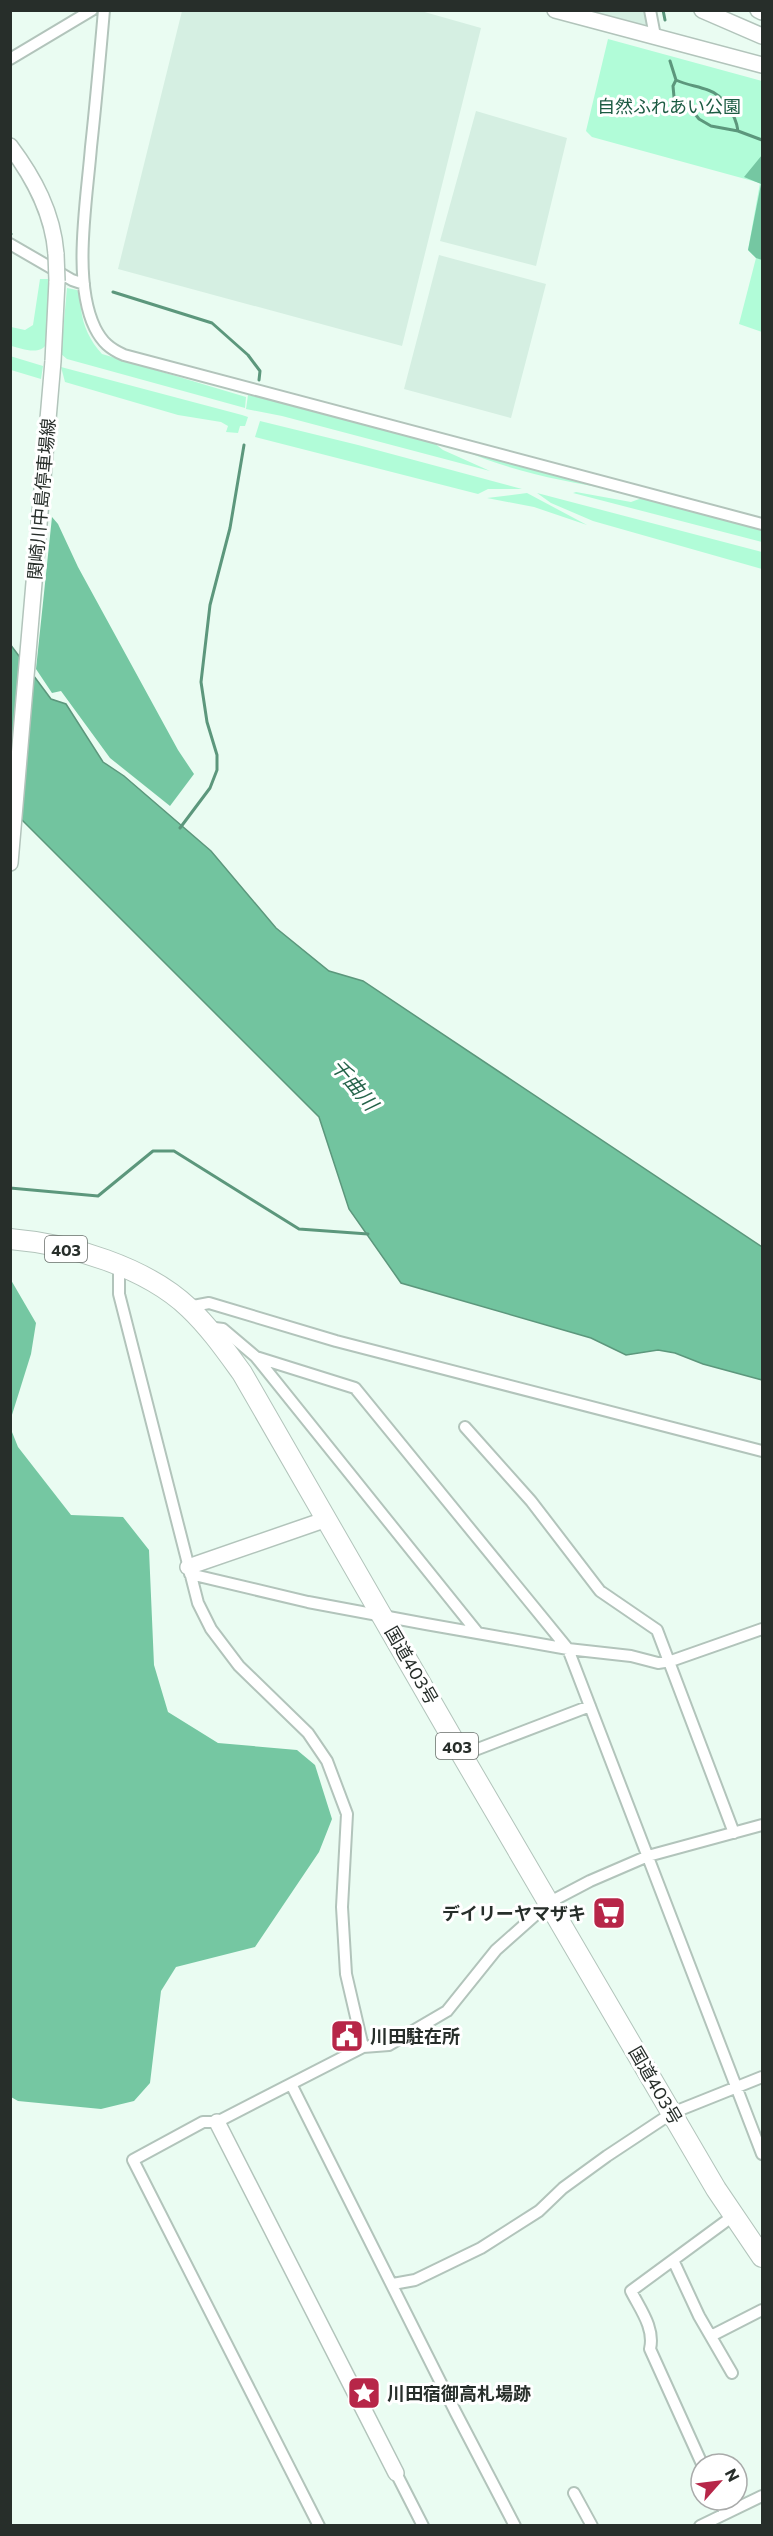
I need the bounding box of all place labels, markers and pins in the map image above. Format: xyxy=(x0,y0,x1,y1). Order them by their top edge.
supermarket icon: デイリーヤマザキ xyxy=(591,1895,627,1931)
place label: デイリーヤマザキ xyxy=(442,1902,586,1924)
public building icon: 川田駐在所 xyxy=(329,2018,365,2054)
place label: 川田駐在所 xyxy=(370,2025,460,2047)
place icon: 川田宿御高札場跡 xyxy=(346,2375,382,2411)
place label: 川田宿御高札場跡 xyxy=(387,2382,531,2404)

